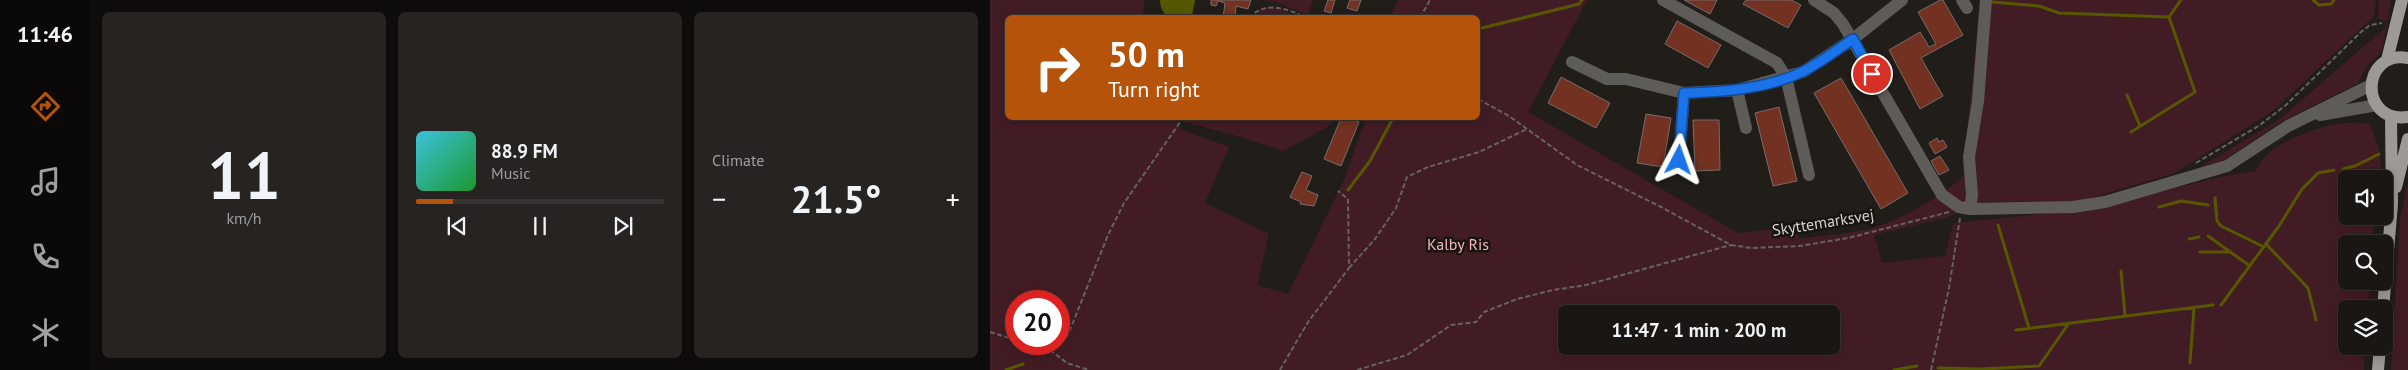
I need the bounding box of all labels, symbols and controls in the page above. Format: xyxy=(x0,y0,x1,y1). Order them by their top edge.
text: 11:46 xyxy=(17,20,73,48)
text: 50 m xyxy=(1108,31,1185,77)
icon: right xyxy=(1025,35,1090,100)
pin xyxy=(1851,53,1893,95)
icon: arrive xyxy=(1858,60,1886,88)
text: Turn right xyxy=(1108,75,1200,103)
icon: directions xyxy=(28,89,63,124)
text: 11 xyxy=(207,133,281,217)
position arrow xyxy=(1652,133,1704,185)
text: 88.9 FM xyxy=(491,139,558,163)
text: Climate xyxy=(712,150,764,170)
text: Music xyxy=(491,163,531,183)
icon: music xyxy=(28,164,63,199)
map controls xyxy=(2338,170,2393,355)
button: sound xyxy=(2338,170,2393,225)
text: 21.5° xyxy=(791,174,881,223)
text: − xyxy=(712,180,726,217)
text: + xyxy=(946,180,960,217)
street label: Skyttemarksvej xyxy=(1771,204,1875,240)
text: km/h xyxy=(226,208,262,228)
icon: previous xyxy=(443,212,471,240)
icon: pause xyxy=(526,212,554,240)
icon: next xyxy=(609,212,637,240)
park label: Kalby Ris xyxy=(1427,234,1489,254)
button: search xyxy=(2338,235,2393,290)
icon: phone xyxy=(28,239,63,274)
speed limit sign: 20 xyxy=(1005,290,1070,355)
button: layers xyxy=(2338,300,2393,355)
icon: climate xyxy=(28,315,63,350)
text: 11:47 · 1 min · 200 m xyxy=(1612,318,1786,342)

